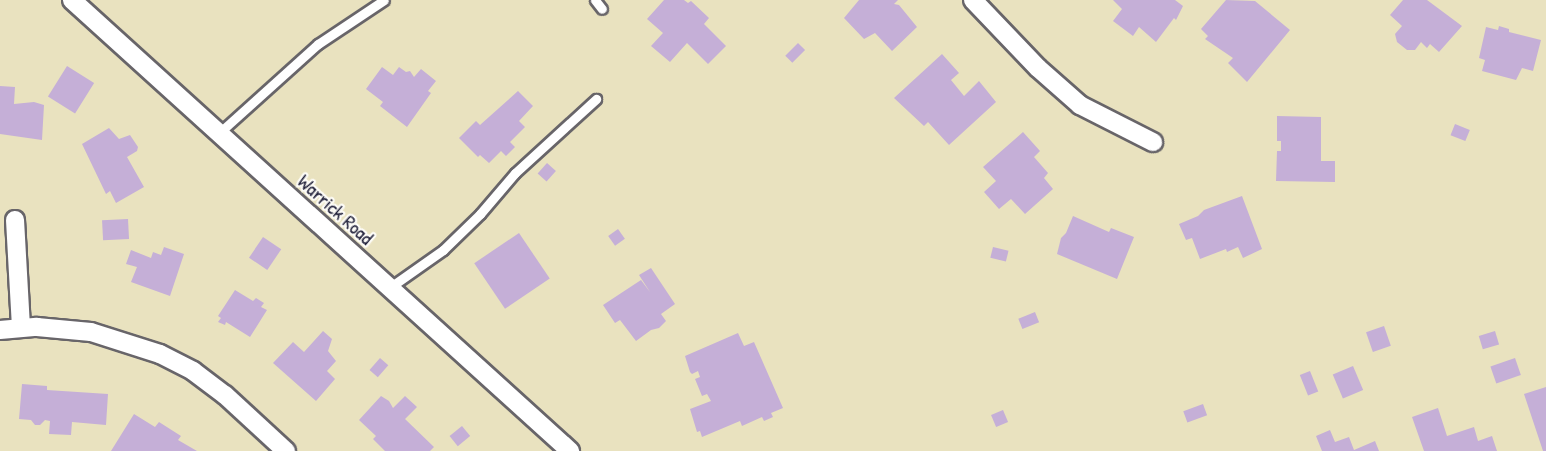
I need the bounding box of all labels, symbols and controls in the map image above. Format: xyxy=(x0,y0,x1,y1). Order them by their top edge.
street label: Warrick Road xyxy=(293,169,379,249)

